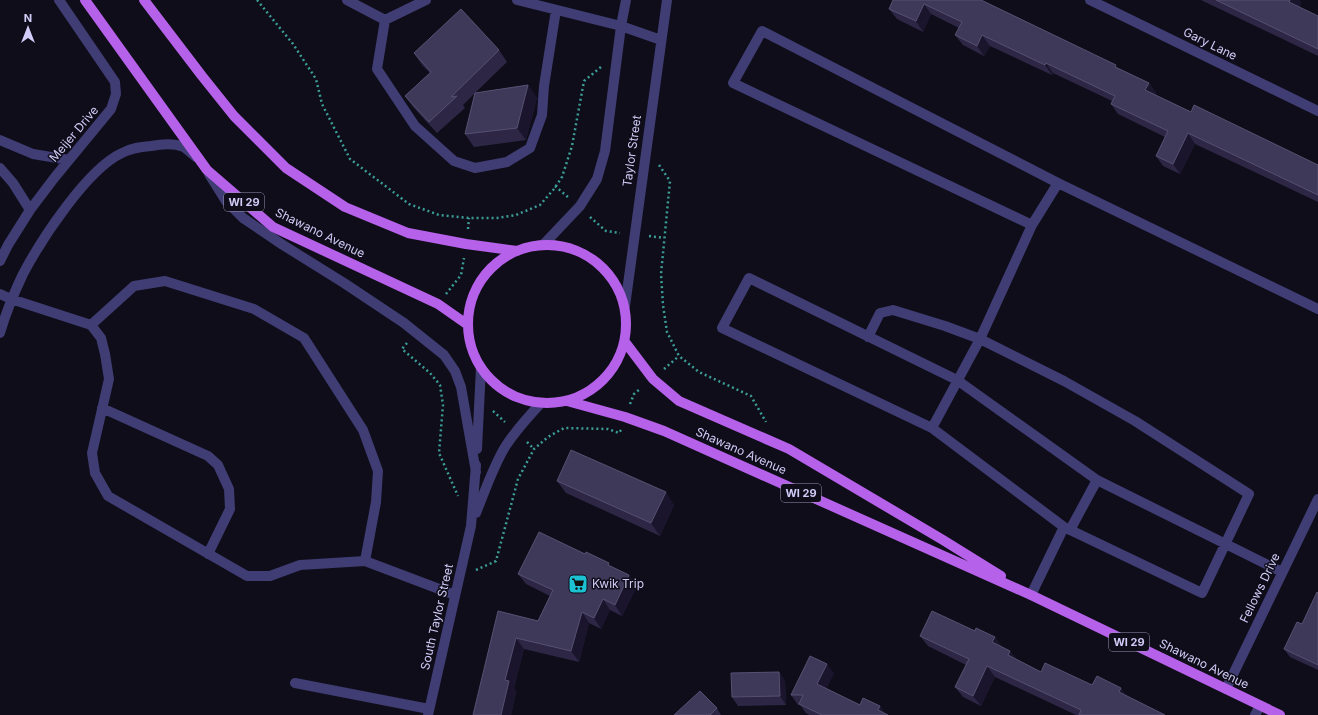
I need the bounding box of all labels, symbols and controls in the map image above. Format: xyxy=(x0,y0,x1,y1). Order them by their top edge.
north arrow xyxy=(8,8,48,48)
text: N xyxy=(24,11,32,25)
street label: Gary Lane xyxy=(1181,24,1240,63)
street label: Meijer Drive xyxy=(46,103,101,165)
street label: Taylor Street xyxy=(619,114,644,188)
road number: WI 29 xyxy=(224,193,264,211)
street label: Shawano Avenue xyxy=(273,204,368,261)
street label: Shawano Avenue xyxy=(693,424,789,477)
road number: WI 29 xyxy=(781,484,821,502)
street label: Fellows Drive xyxy=(1236,550,1283,625)
street label: South Taylor Street xyxy=(417,562,456,671)
supermarket icon: Kwik Trip xyxy=(567,573,589,595)
place label: Kwik Trip xyxy=(592,576,644,591)
road number: WI 29 xyxy=(1109,633,1149,651)
street label: Shawano Avenue xyxy=(1157,635,1252,692)

